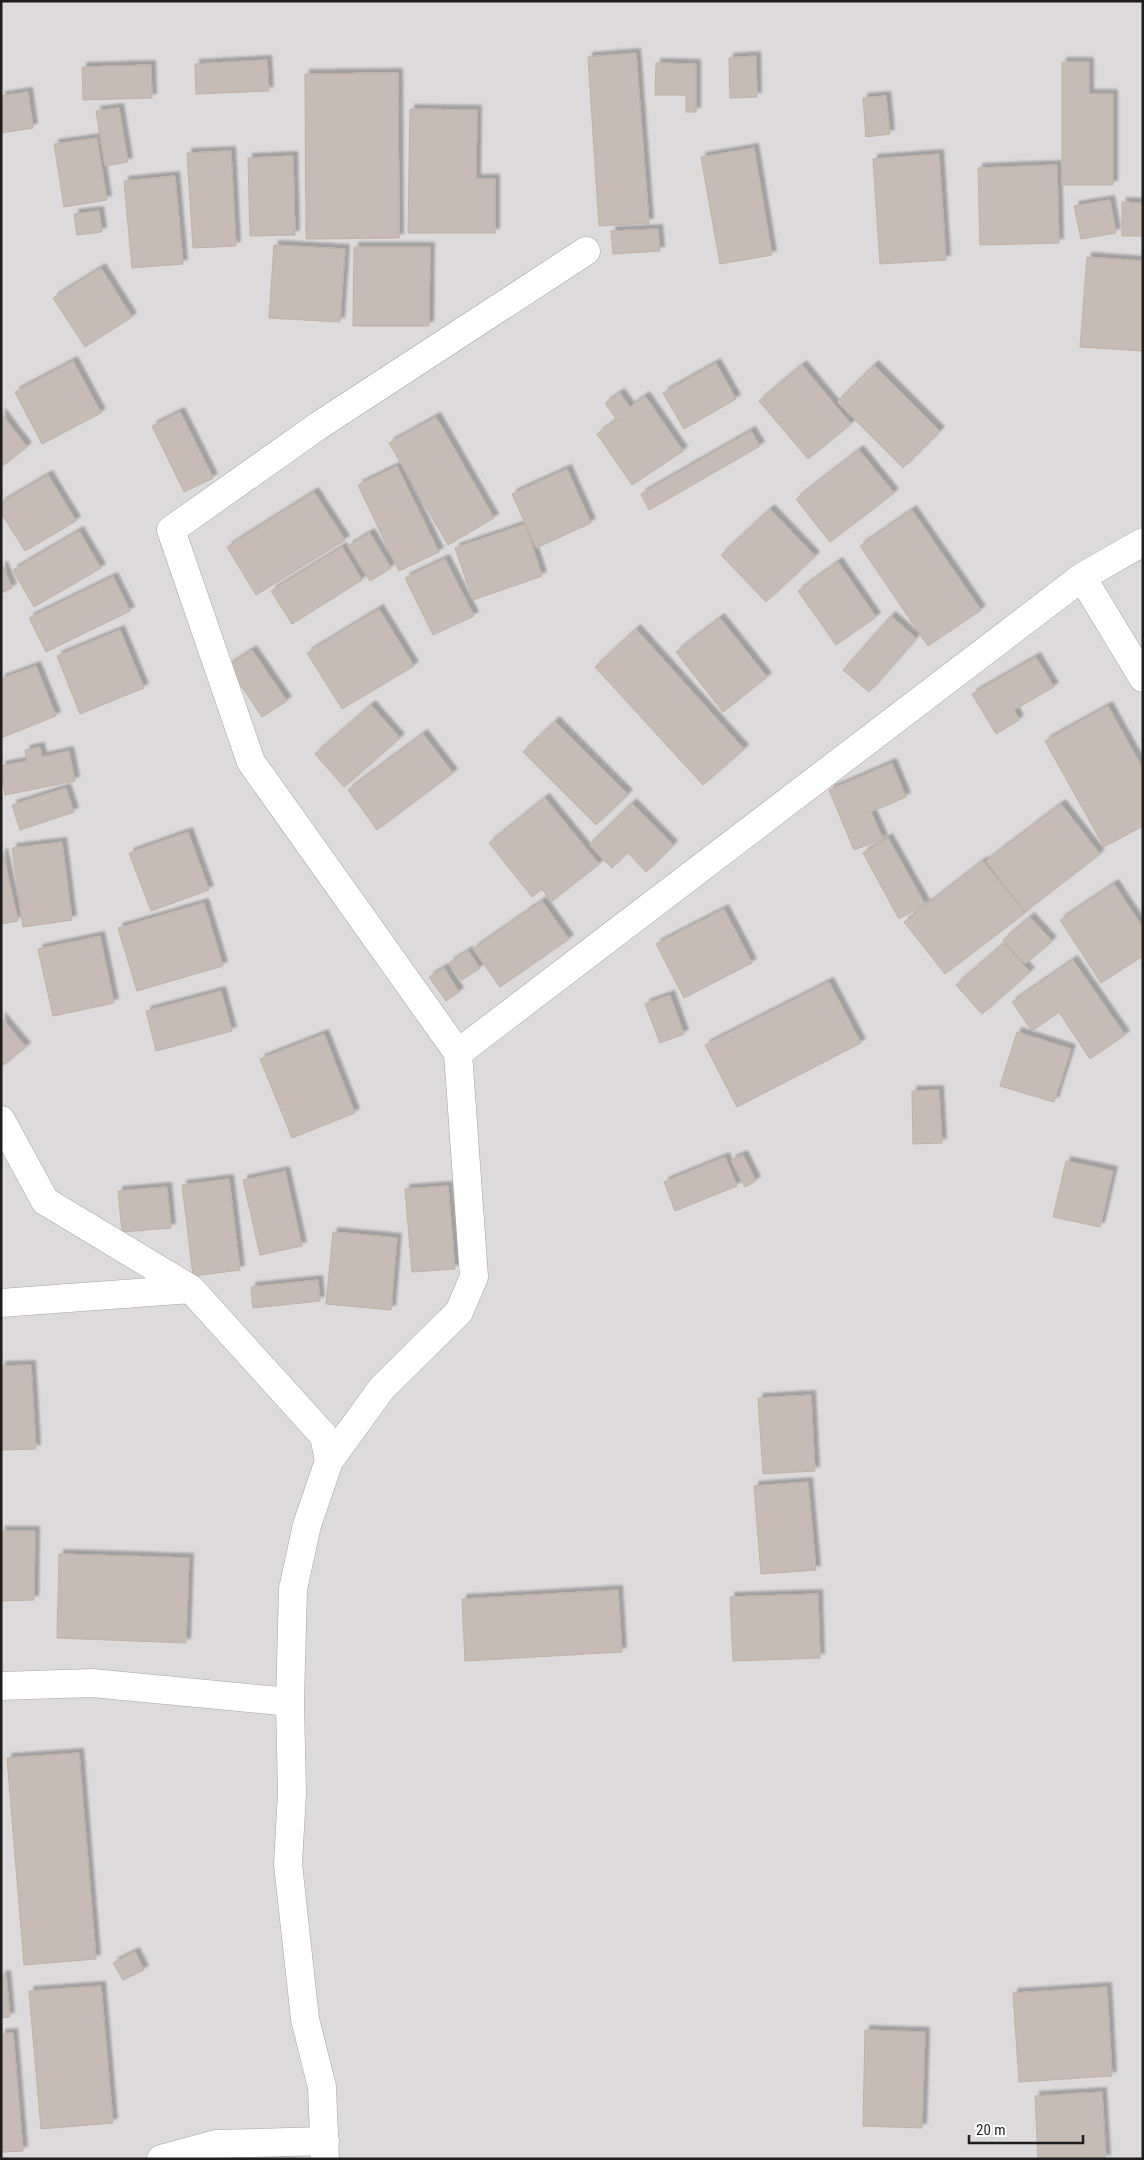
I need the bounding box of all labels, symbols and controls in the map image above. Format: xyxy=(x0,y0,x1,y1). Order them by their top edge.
scale bar xyxy=(969,2112,1083,2144)
text: 20 m xyxy=(976,2121,1006,2139)

